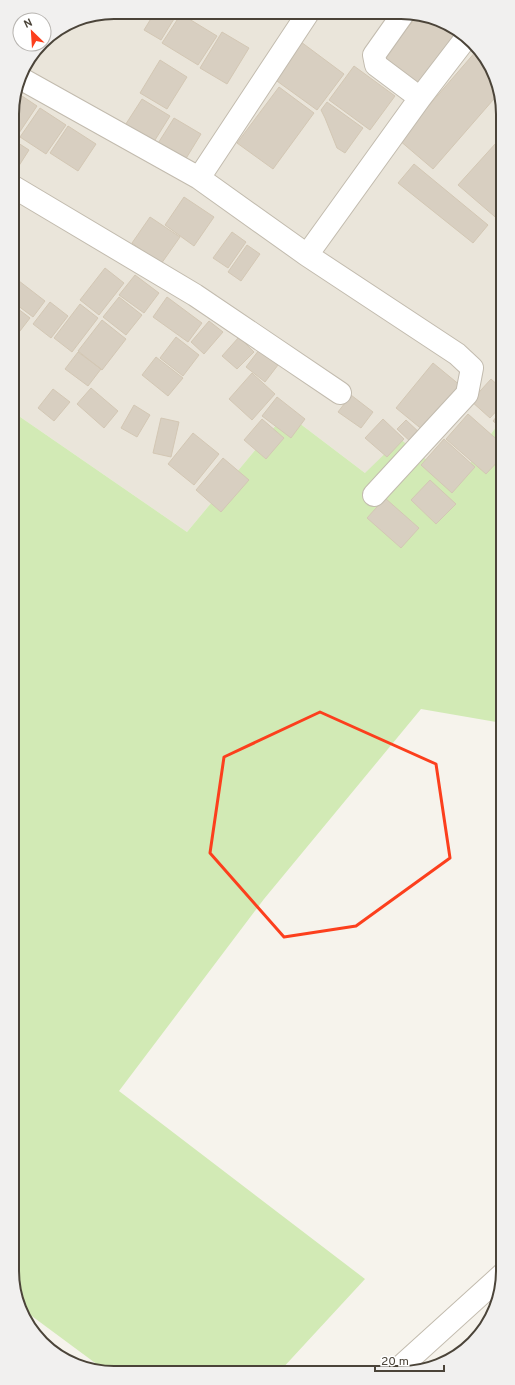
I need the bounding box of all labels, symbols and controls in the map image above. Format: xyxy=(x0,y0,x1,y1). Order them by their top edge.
north arrow xyxy=(12,12,52,52)
text: N xyxy=(22,16,35,32)
scale bar xyxy=(375,1347,444,1373)
text: 20 m xyxy=(381,1354,409,1370)

